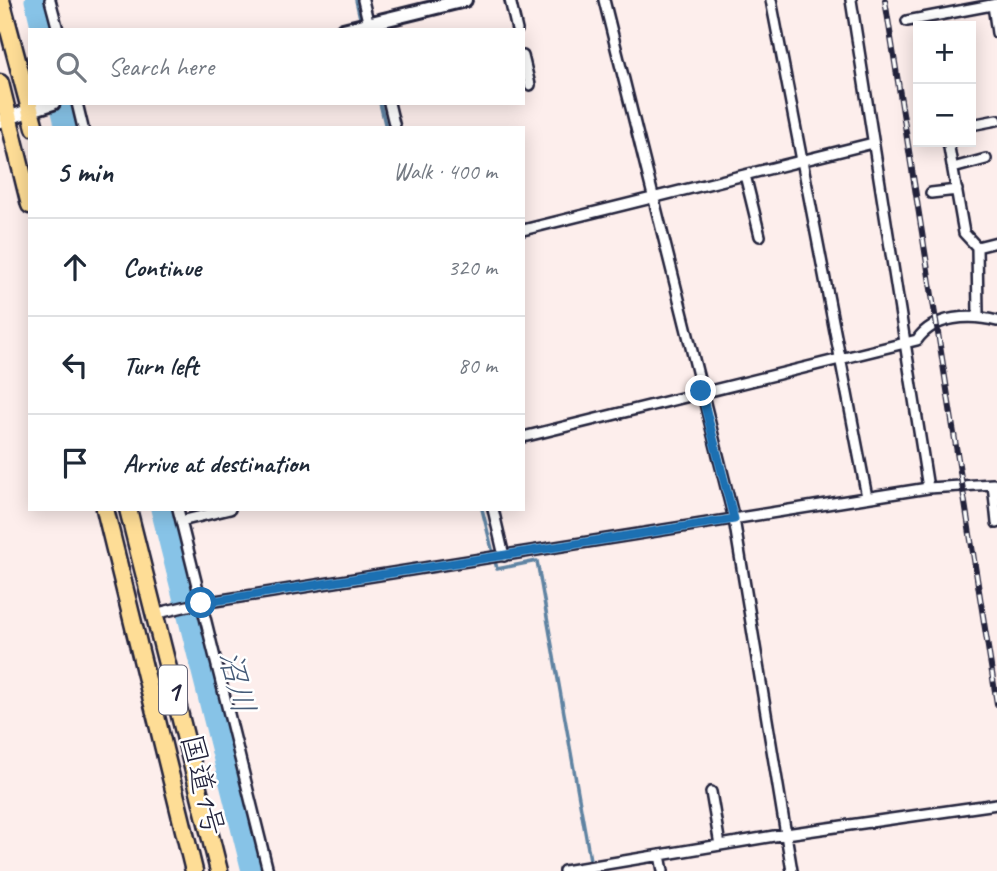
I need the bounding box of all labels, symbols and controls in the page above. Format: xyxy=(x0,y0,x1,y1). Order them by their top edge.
map controls xyxy=(913,21,976,147)
button: + xyxy=(913,21,976,84)
search box xyxy=(28,28,525,105)
icon: search xyxy=(52,48,90,86)
text: Search here xyxy=(108,50,214,83)
button: − xyxy=(913,84,976,147)
text: 5 min xyxy=(56,153,113,191)
text: Walk · 400 m xyxy=(393,157,497,186)
icon: ahead xyxy=(56,248,94,286)
text: Continue xyxy=(123,251,201,284)
text: 320 m xyxy=(448,253,497,282)
icon: left xyxy=(56,346,94,384)
text: Turn left xyxy=(123,349,198,382)
text: 80 m xyxy=(458,351,497,380)
route end xyxy=(685,375,716,406)
icon: arrive xyxy=(56,444,94,482)
text: Arrive at destination xyxy=(123,447,309,480)
route start xyxy=(185,587,216,618)
water label: 沼川 xyxy=(209,646,265,718)
road number: 1 xyxy=(159,666,187,714)
street label: 国道1号 xyxy=(173,730,233,840)

